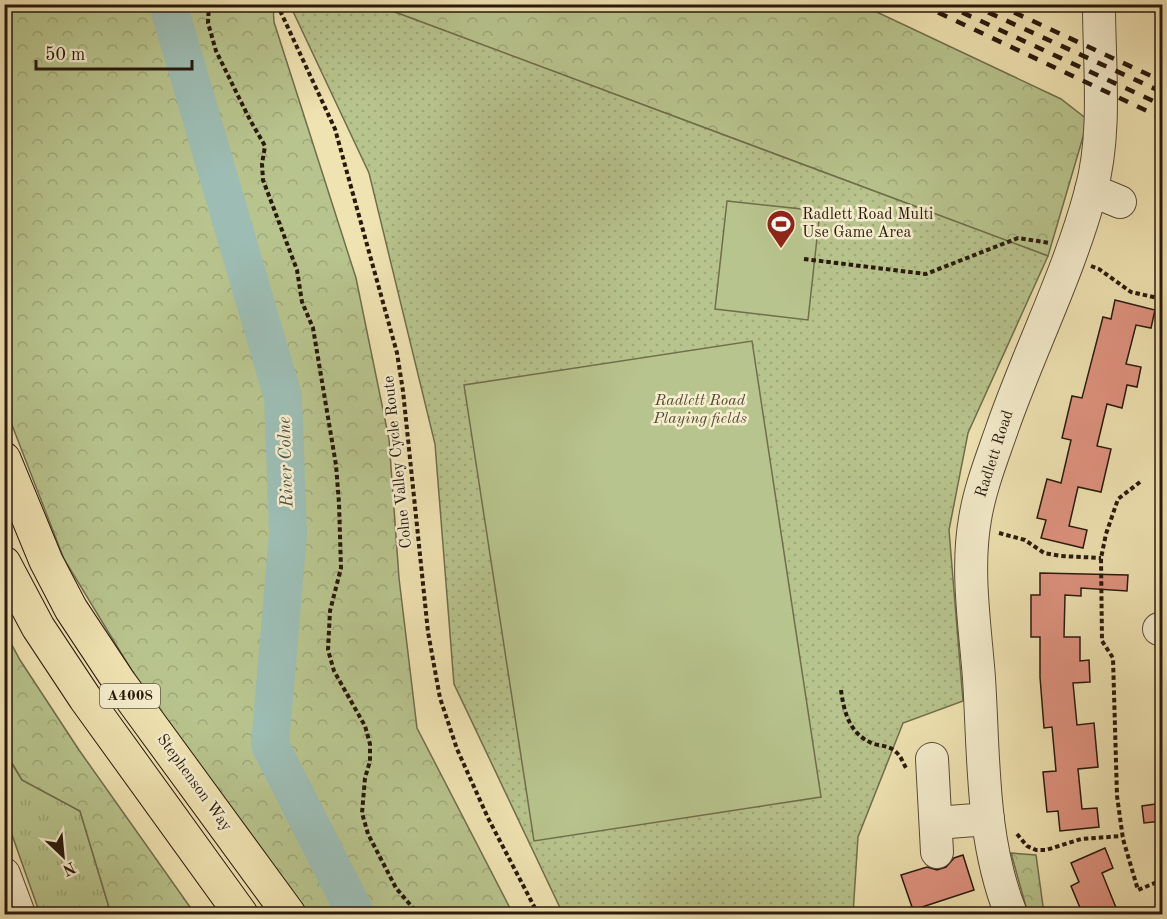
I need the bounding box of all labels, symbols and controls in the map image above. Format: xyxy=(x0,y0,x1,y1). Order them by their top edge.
scale bar xyxy=(36,33,192,71)
text: 50 m xyxy=(45,46,85,64)
place label: Radlett Road Multi Use Game Area xyxy=(802,207,933,241)
sports icon: Radlett Road Multi Use Game Area xyxy=(765,208,797,250)
street label: Colne Valley Cycle Route xyxy=(381,375,415,549)
park label: Radlett Road Playing fields xyxy=(652,393,747,427)
street label: Radlett Road xyxy=(973,408,1017,500)
water label: River Colne xyxy=(275,416,297,509)
road number: A4008 xyxy=(100,684,160,708)
street label: Stephenson Way xyxy=(153,731,235,835)
north arrow xyxy=(33,826,93,886)
text: N xyxy=(59,858,78,878)

